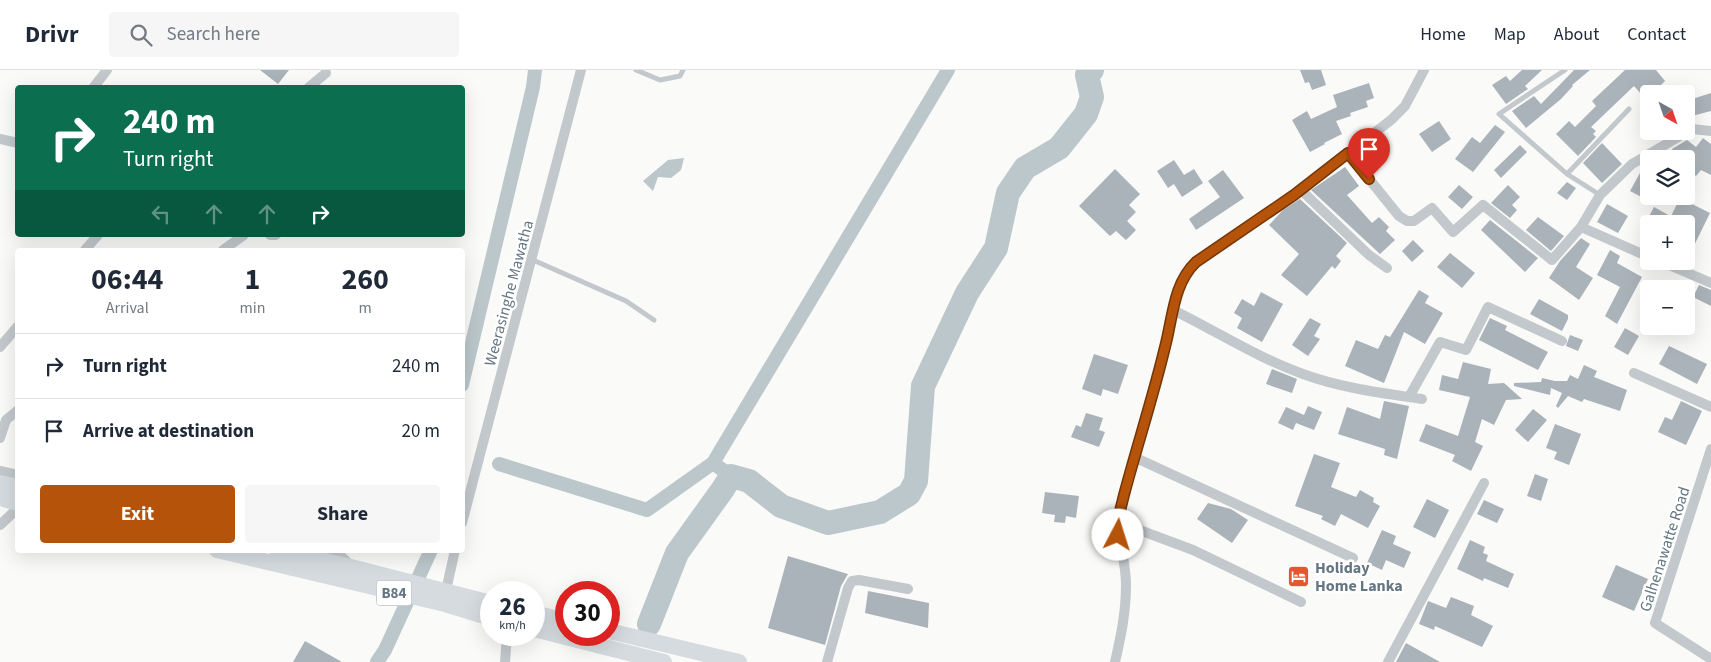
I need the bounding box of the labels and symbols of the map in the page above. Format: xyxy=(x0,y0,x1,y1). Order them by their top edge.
north arrow xyxy=(1640,85,1695,140)
pin xyxy=(1348,128,1390,179)
street label: Weerasinghe Mawatha xyxy=(479,218,539,369)
street label: Galhenawatte Road xyxy=(1634,484,1696,615)
position arrow xyxy=(1091,508,1143,560)
place label: Holiday Home Lanka xyxy=(1315,557,1403,597)
hotel icon: Holiday Home Lanka xyxy=(1287,564,1311,588)
road number: B84 xyxy=(376,580,412,606)
speed limit sign: 30 xyxy=(555,581,620,646)

